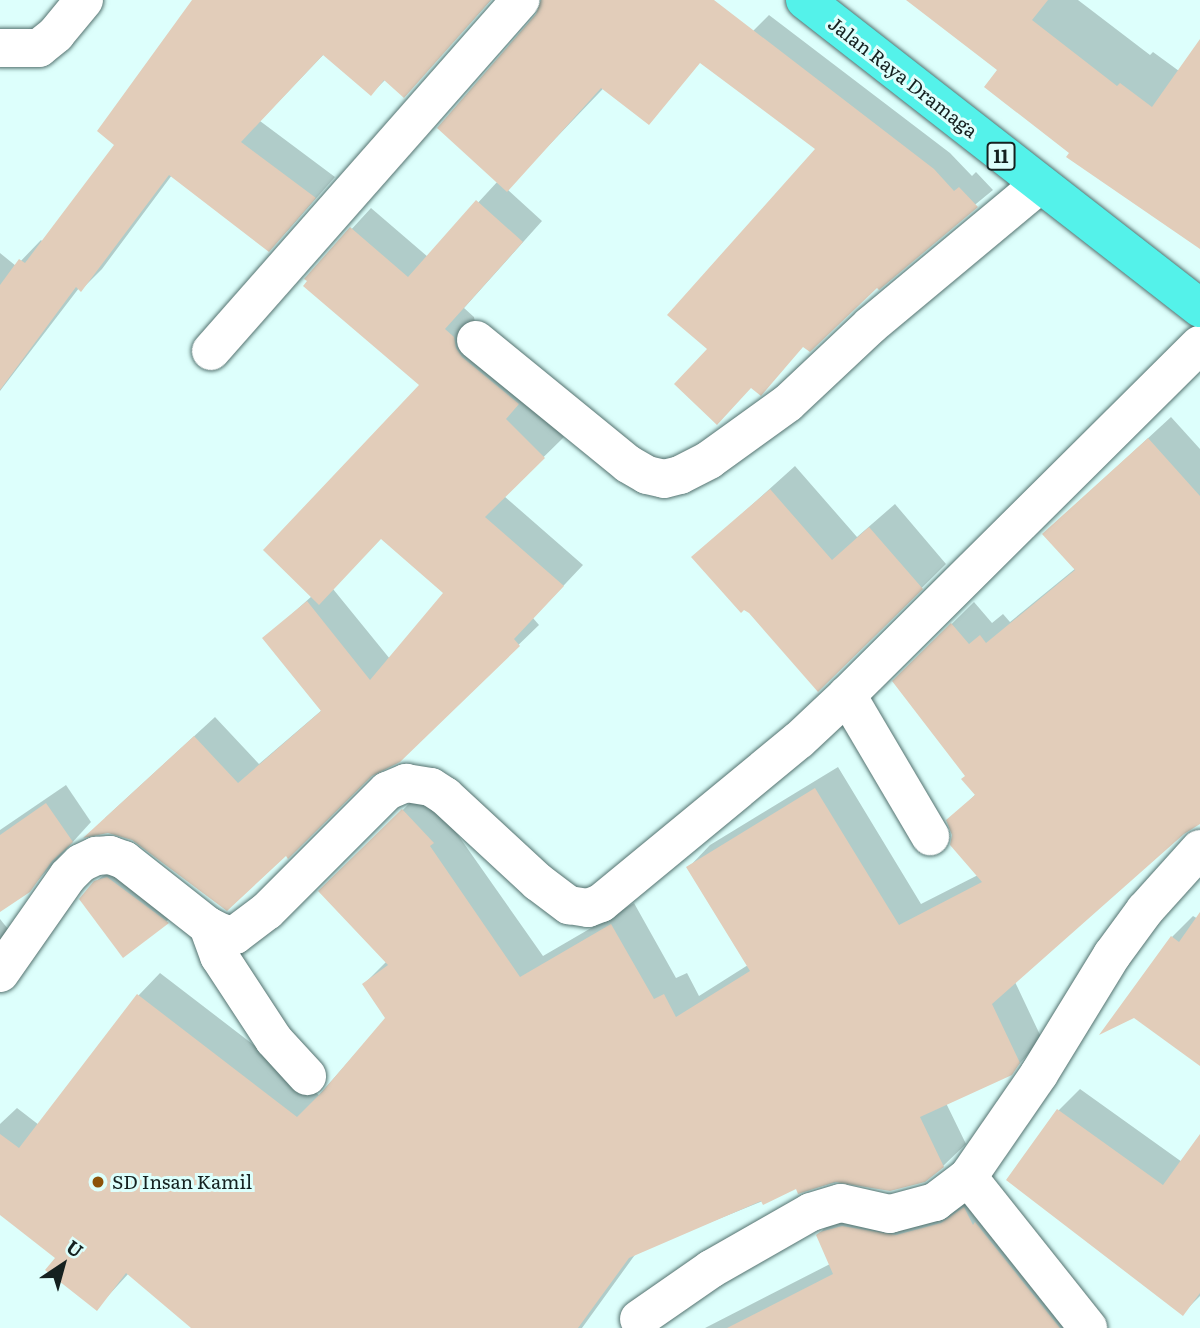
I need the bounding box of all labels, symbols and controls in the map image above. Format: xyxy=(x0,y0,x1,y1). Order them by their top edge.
street label: Jalan Raya Dramaga xyxy=(824,12,982,142)
road number: 11 xyxy=(985,141,1017,170)
place label: SD Insan Kamil xyxy=(112,1171,252,1193)
marker: SD Insan Kamil xyxy=(90,1174,106,1190)
north arrow xyxy=(28,1230,98,1300)
text: U xyxy=(61,1232,90,1264)

